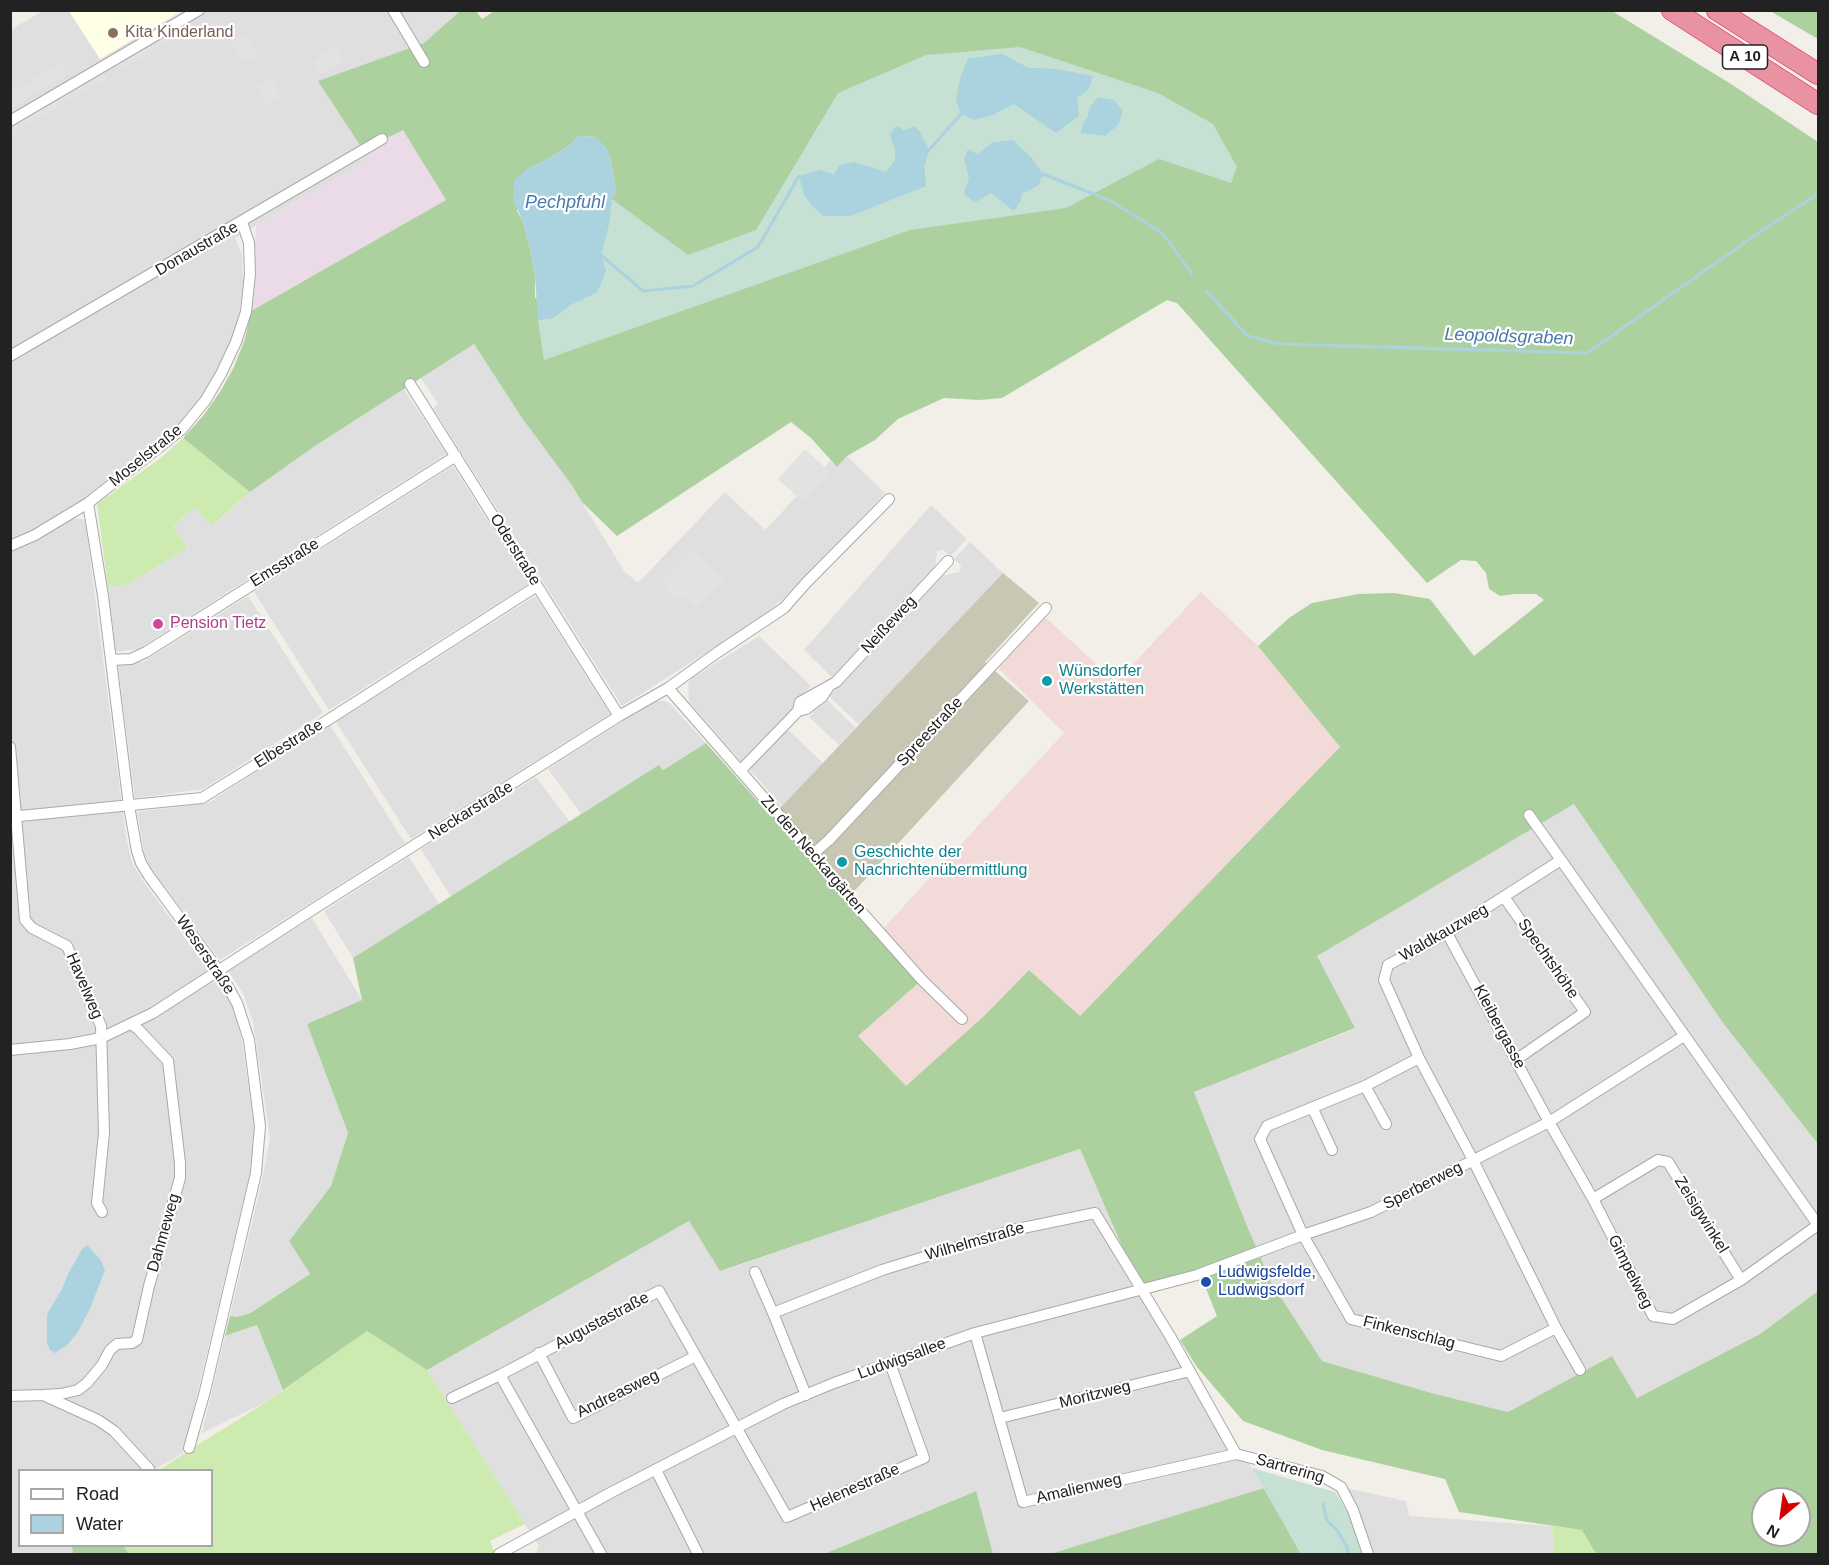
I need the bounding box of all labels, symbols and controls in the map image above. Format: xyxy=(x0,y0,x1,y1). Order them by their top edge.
place label: Kita Kinderland xyxy=(125,23,234,43)
marker: Kita Kinderland xyxy=(106,26,120,40)
road number: A 10 xyxy=(1722,45,1768,69)
water label: Pechpfuhl xyxy=(525,192,605,214)
street label: Donaustraße xyxy=(152,218,242,280)
water label: Leopoldsgraben xyxy=(1444,324,1574,350)
street label: Moselstraße xyxy=(106,421,186,491)
street label: Oderstraße xyxy=(485,511,545,589)
street label: Emsstraße xyxy=(247,534,323,592)
street label: Neißeweg xyxy=(857,592,921,658)
place label: Pension Tietz xyxy=(170,614,266,634)
marker: Pension Tietz xyxy=(151,617,165,631)
place label: Wünsdorfer Werkstätten xyxy=(1059,662,1144,700)
marker: Wünsdorfer Werkstätten xyxy=(1040,674,1054,688)
street label: Spreestraße xyxy=(893,693,967,771)
street label: Elbestraße xyxy=(251,715,327,773)
street label: Neckarstraße xyxy=(425,777,517,845)
street label: Zu den Neckargärten xyxy=(756,792,870,918)
place label: Geschichte der Nachrichtenübermittlung xyxy=(854,843,1027,881)
marker: Geschichte der Nachrichtenübermittlung xyxy=(835,855,849,869)
street label: Waldkauzweg xyxy=(1396,900,1492,966)
street label: Weserstraße xyxy=(172,912,238,998)
street label: Spechtshöhe xyxy=(1513,915,1583,1003)
street label: Havelweg xyxy=(61,950,107,1022)
street label: Kleibergasse xyxy=(1469,982,1529,1072)
street label: Sperberweg xyxy=(1380,1158,1466,1214)
street label: Zeisigwinkel xyxy=(1670,1173,1732,1257)
street label: Dahmeweg xyxy=(144,1191,184,1275)
street label: Wilhelmstraße xyxy=(923,1219,1027,1265)
street label: Gimpelweg xyxy=(1603,1232,1657,1312)
place label: Ludwigsfelde, Ludwigsdorf xyxy=(1218,1263,1316,1301)
marker: Ludwigsfelde, Ludwigsdorf xyxy=(1199,1275,1213,1289)
street label: Augustastraße xyxy=(552,1288,652,1354)
street label: Finkenschlag xyxy=(1361,1312,1457,1354)
street label: Ludwigsallee xyxy=(855,1334,949,1384)
street label: Andreasweg xyxy=(574,1366,662,1422)
street label: Moritzweg xyxy=(1057,1377,1133,1413)
street label: Sartrering xyxy=(1254,1450,1326,1488)
street label: Helenestraße xyxy=(807,1460,903,1516)
legend xyxy=(18,1469,213,1547)
street label: Amalienweg xyxy=(1034,1470,1124,1508)
text: Road xyxy=(76,1484,119,1504)
north arrow xyxy=(1751,1487,1811,1547)
text: Water xyxy=(76,1514,123,1534)
text: N xyxy=(1764,1521,1782,1542)

